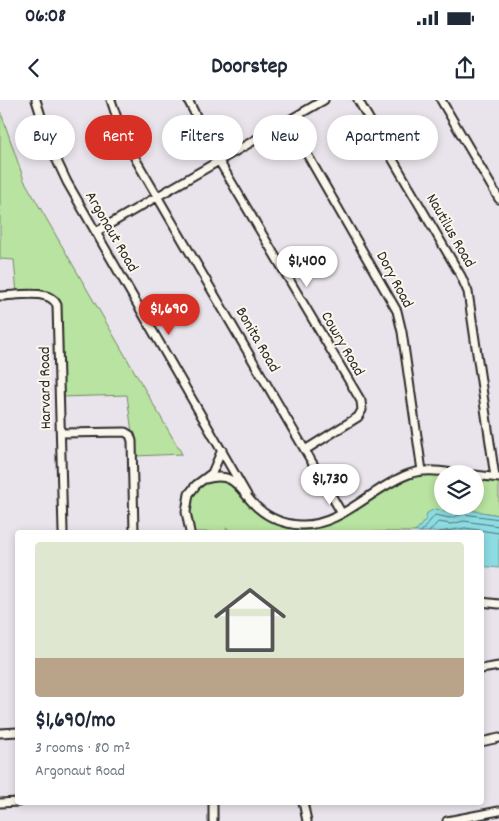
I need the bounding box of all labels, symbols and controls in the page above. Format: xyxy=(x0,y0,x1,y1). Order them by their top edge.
text: 06:08 xyxy=(25,4,66,31)
text: Doorstep xyxy=(211,52,288,83)
icon: back xyxy=(20,54,48,82)
icon: share xyxy=(451,54,479,82)
chip: Buy xyxy=(15,115,75,160)
chip: Rent xyxy=(85,115,152,160)
chip: Filters xyxy=(162,115,243,160)
chip: New xyxy=(253,115,317,160)
chip: Apartment xyxy=(327,115,438,160)
street label: Argonaut Road xyxy=(79,187,143,277)
street label: Nautilus Road xyxy=(419,190,481,272)
pin: $1,400 xyxy=(266,246,348,288)
street label: Dory Road xyxy=(369,247,419,313)
text: $1,400 xyxy=(288,250,326,273)
pin: $1,690 xyxy=(128,294,210,336)
text: $1,690 xyxy=(150,298,188,321)
street label: Bonita Road xyxy=(229,303,285,377)
street label: Cowry Road xyxy=(314,307,370,381)
street label: Harvard Road xyxy=(34,346,58,430)
pin: $1,730 xyxy=(289,464,371,506)
map controls xyxy=(434,465,484,515)
button: layers xyxy=(434,465,484,515)
text: $1,730 xyxy=(312,468,348,491)
icon: home xyxy=(205,575,295,665)
text: $1,690/mo xyxy=(35,707,115,737)
text: 3 rooms · 80 m² xyxy=(35,737,130,760)
text: Argonaut Road xyxy=(35,760,125,783)

